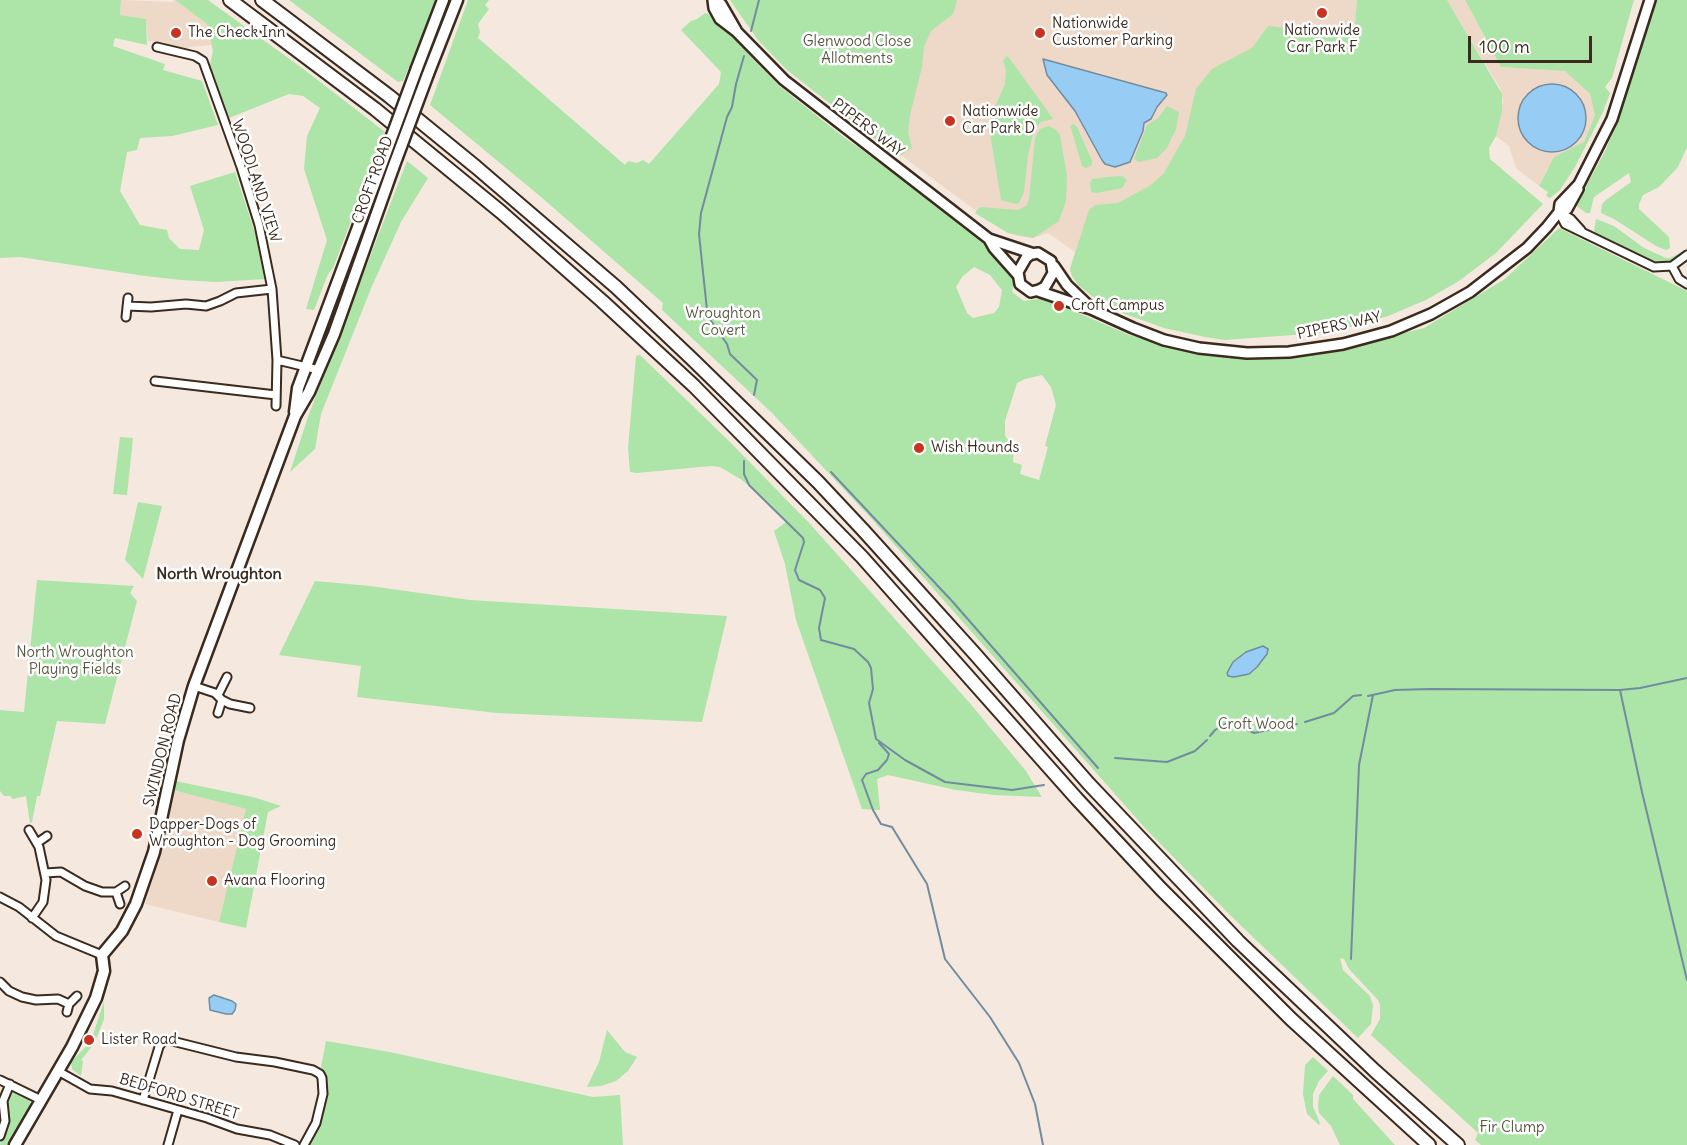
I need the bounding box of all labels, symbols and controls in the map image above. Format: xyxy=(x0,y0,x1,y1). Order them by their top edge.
marker: Nationwide Car Park F xyxy=(1315,6,1329,20)
place label: Nationwide Customer Parking xyxy=(1052,15,1173,50)
place label: Nationwide Car Park F xyxy=(1284,22,1360,57)
place label: The Check Inn xyxy=(188,24,285,42)
scale bar xyxy=(1471,24,1596,62)
marker: The Check Inn xyxy=(169,26,183,40)
marker: Nationwide Customer Parking xyxy=(1033,26,1047,40)
park label: Glenwood Close Allotments xyxy=(803,33,911,68)
text: 100 m xyxy=(1479,35,1530,58)
street label: PIPERS WAY xyxy=(829,95,907,161)
place label: Nationwide Car Park D xyxy=(962,103,1038,138)
marker: Nationwide Car Park D xyxy=(943,114,957,128)
street label: WOODLAND VIEW xyxy=(228,117,284,245)
street label: CROFT ROAD xyxy=(349,134,397,226)
place label: Croft Campus xyxy=(1071,297,1164,315)
marker: Croft Campus xyxy=(1052,299,1066,313)
park label: Wroughton Covert xyxy=(685,305,761,340)
street label: PIPERS WAY xyxy=(1295,308,1383,344)
place label: Wish Hounds xyxy=(931,439,1019,457)
marker: Wish Hounds xyxy=(912,441,926,455)
district label: North Wroughton xyxy=(156,564,282,584)
park label: North Wroughton Playing Fields xyxy=(16,644,134,679)
street label: SWINDON ROAD xyxy=(140,691,186,809)
park label: Croft Wood xyxy=(1218,716,1294,734)
place label: Dapper-Dogs of Wroughton - Dog Grooming xyxy=(149,816,336,851)
marker: Dapper-Dogs of Wroughton - Dog Grooming xyxy=(130,827,144,841)
place label: Avana Flooring xyxy=(224,872,325,890)
marker: Avana Flooring xyxy=(205,874,219,888)
place label: Lister Road xyxy=(101,1031,177,1049)
marker: Lister Road xyxy=(82,1033,96,1047)
street label: BEDFORD STREET xyxy=(117,1070,241,1124)
park label: Fir Clump xyxy=(1479,1119,1545,1137)

